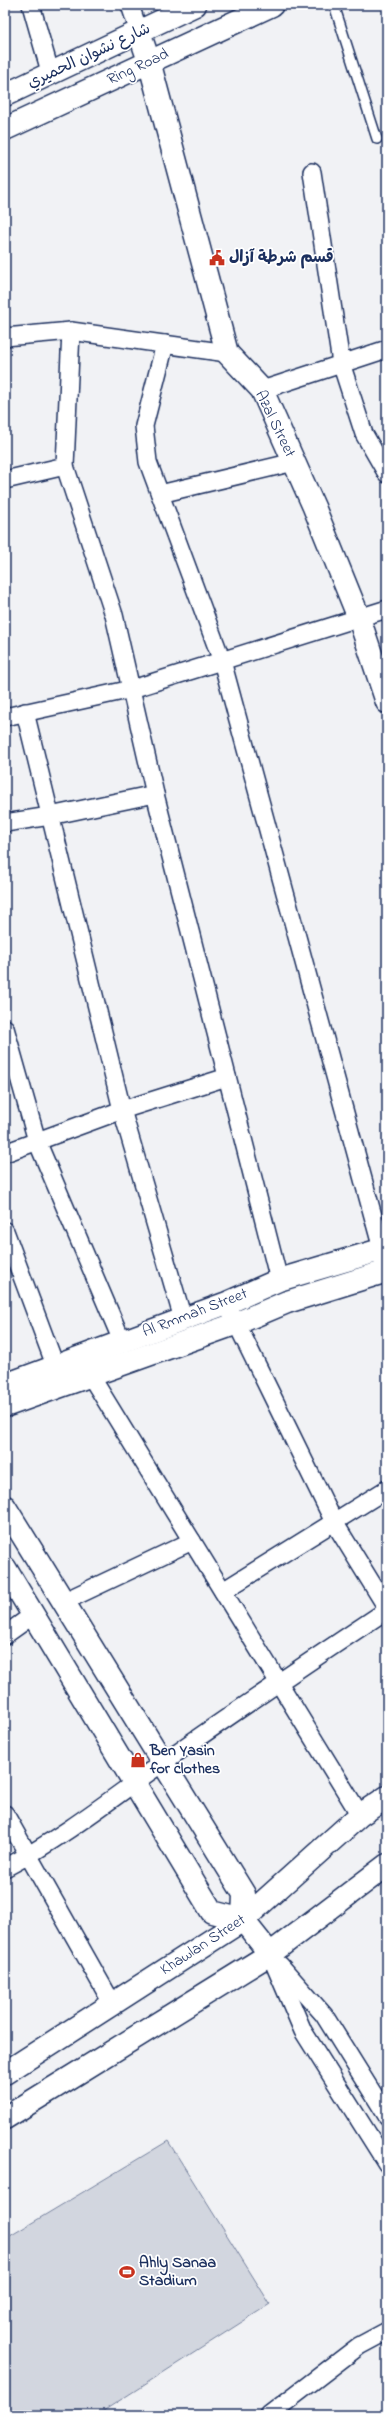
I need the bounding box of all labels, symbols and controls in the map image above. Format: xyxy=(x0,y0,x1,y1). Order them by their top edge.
street label: شارع نشوان الحميري xyxy=(23,17,155,95)
street label: Ring Road xyxy=(103,42,173,92)
place label: قسم شرطة آزال xyxy=(229,246,334,270)
public building icon: قسم شرطة آزال xyxy=(208,249,226,267)
street label: Azal Street xyxy=(248,386,302,462)
street label: Al Rmmah Street xyxy=(139,1282,252,1344)
place label: Ben Yasin for clothes xyxy=(149,1739,220,1781)
shop icon: Ben Yasin for clothes xyxy=(129,1751,147,1769)
street label: Khawlan Street xyxy=(155,1908,251,1982)
place label: Ahly Sanaa Stadium xyxy=(139,2251,216,2293)
sports icon: Ahly Sanaa Stadium xyxy=(118,2263,136,2281)

